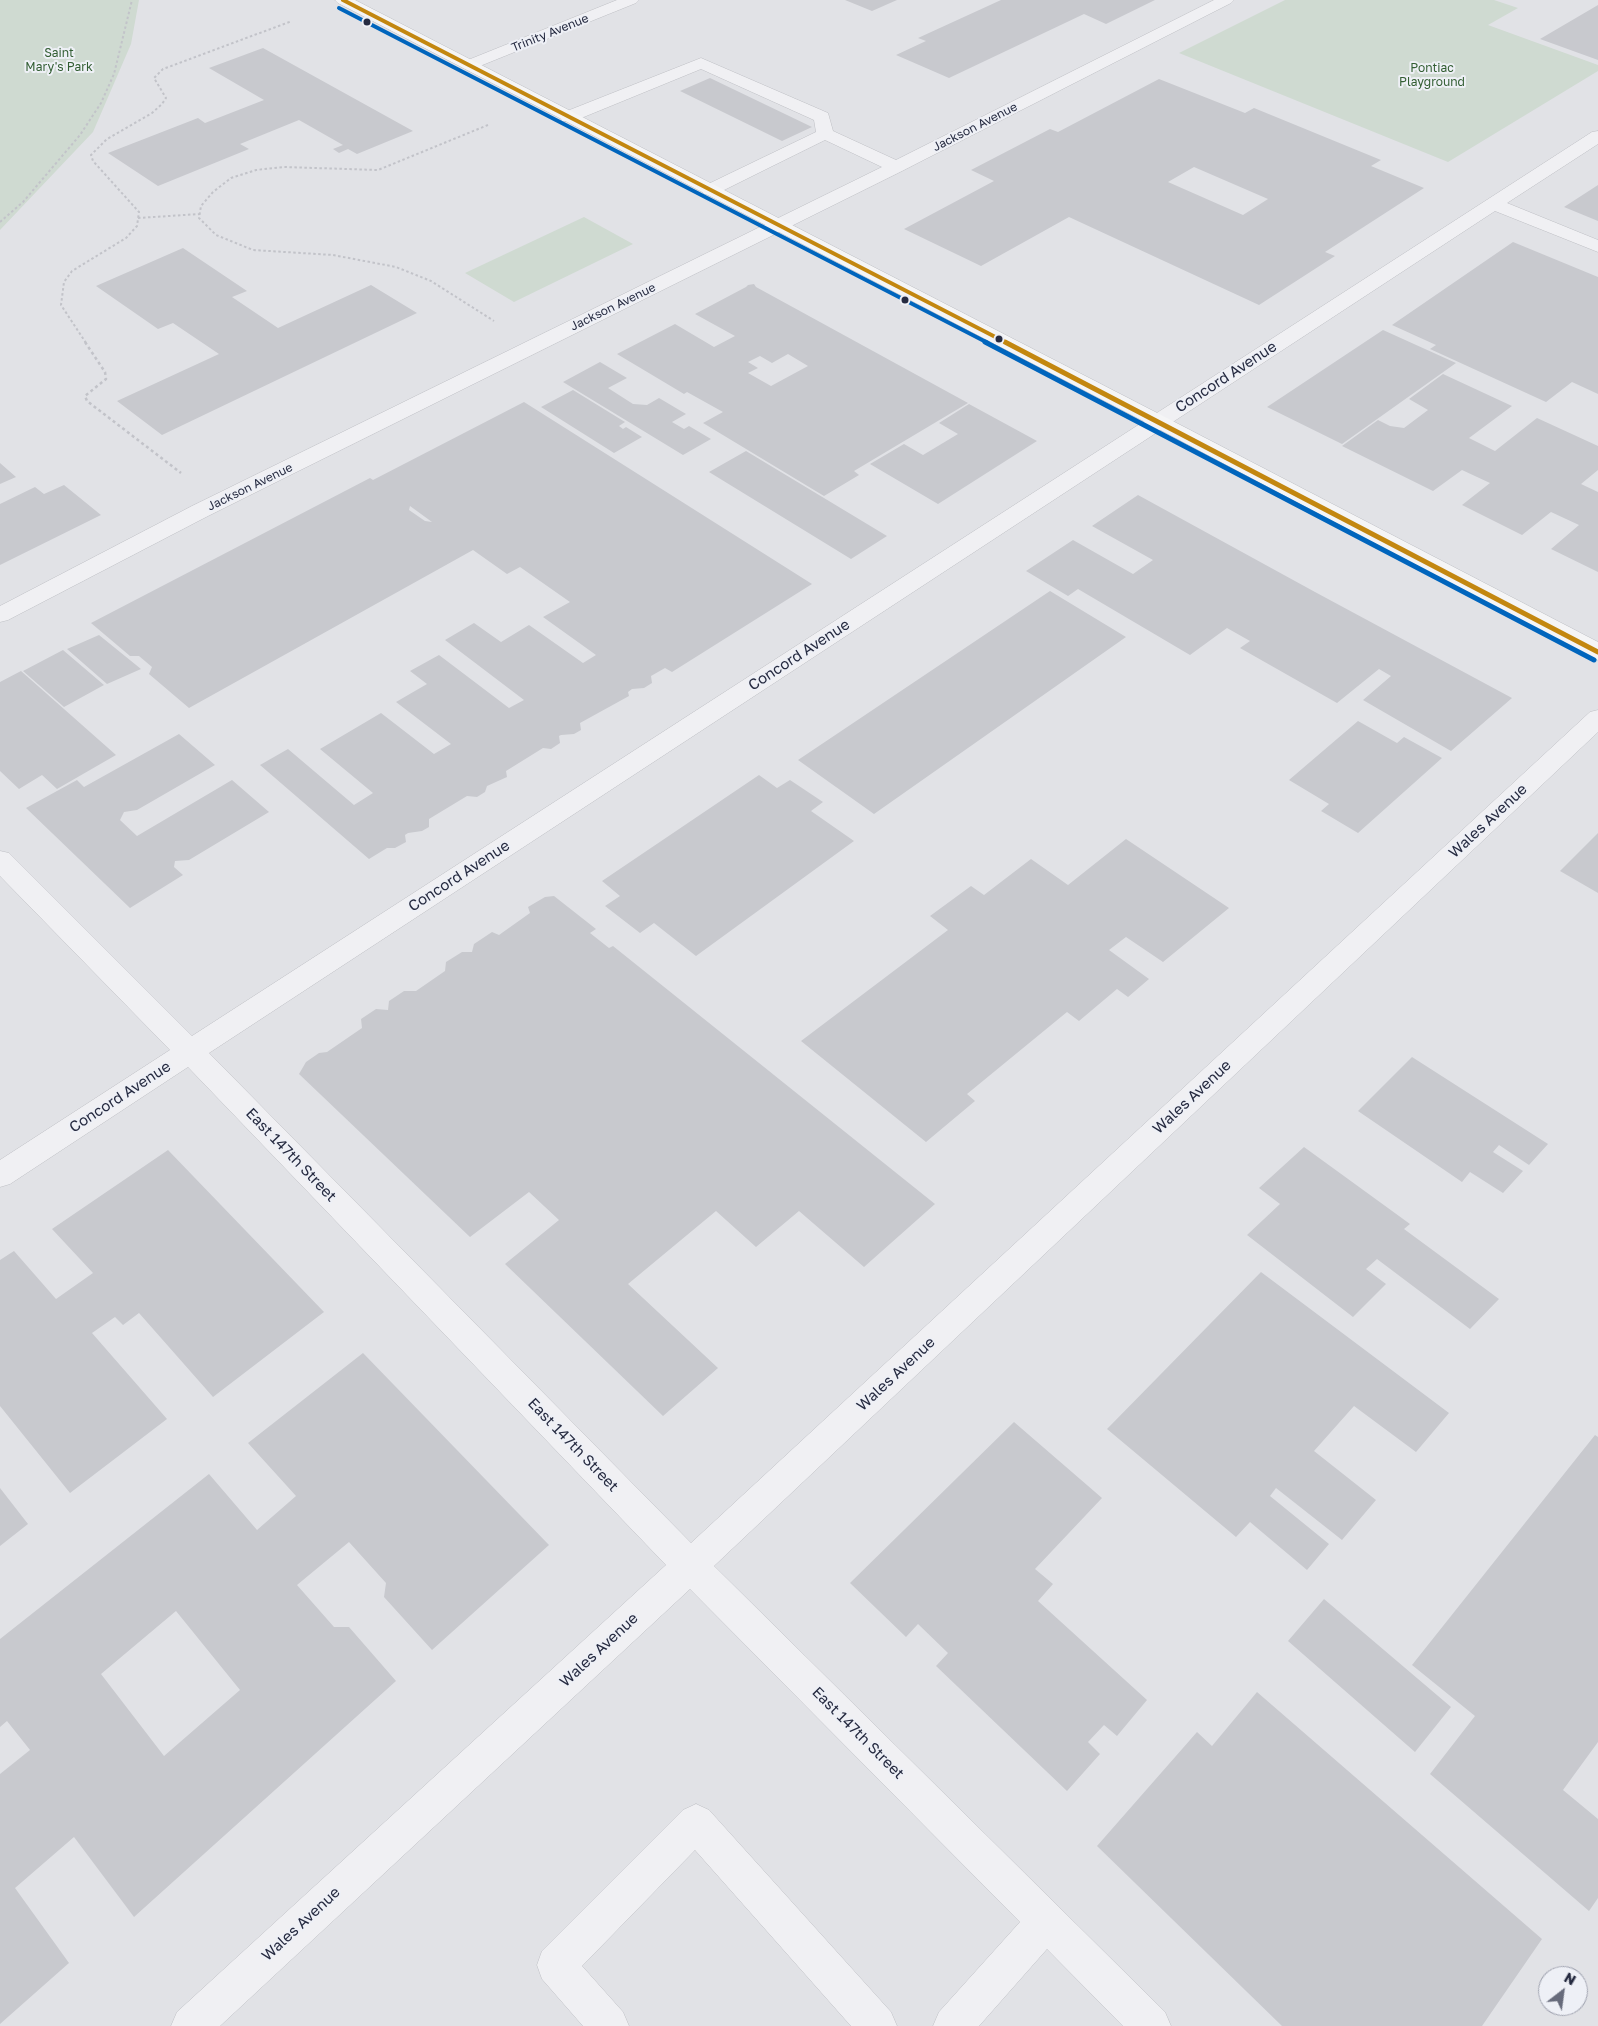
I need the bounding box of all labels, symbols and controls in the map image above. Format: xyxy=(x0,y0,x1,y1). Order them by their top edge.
street label: Trinity Avenue xyxy=(509,11,591,55)
unlabelled marker xyxy=(362,17,372,27)
park label: Saint Mary's Park xyxy=(25,46,93,74)
park label: Pontiac Playground xyxy=(1399,61,1465,89)
street label: Jackson Avenue xyxy=(930,99,1020,155)
street label: Jackson Avenue xyxy=(568,280,658,334)
unlabelled marker xyxy=(900,295,910,305)
unlabelled marker xyxy=(994,334,1004,344)
street label: Concord Avenue xyxy=(1172,338,1280,416)
street label: Jackson Avenue xyxy=(205,460,295,514)
street label: Concord Avenue xyxy=(745,616,853,694)
street label: Wales Avenue xyxy=(1445,780,1531,862)
street label: Concord Avenue xyxy=(405,837,513,915)
street label: Wales Avenue xyxy=(1149,1056,1235,1138)
street label: Concord Avenue xyxy=(66,1058,174,1136)
street label: East 147th Street xyxy=(242,1105,340,1205)
street label: Wales Avenue xyxy=(853,1333,939,1415)
street label: East 147th Street xyxy=(524,1395,622,1495)
street label: Wales Avenue xyxy=(556,1609,642,1691)
street label: East 147th Street xyxy=(808,1683,908,1783)
street label: Wales Avenue xyxy=(258,1883,344,1965)
north arrow xyxy=(1538,1966,1588,2016)
text: N xyxy=(1561,1968,1579,1988)

